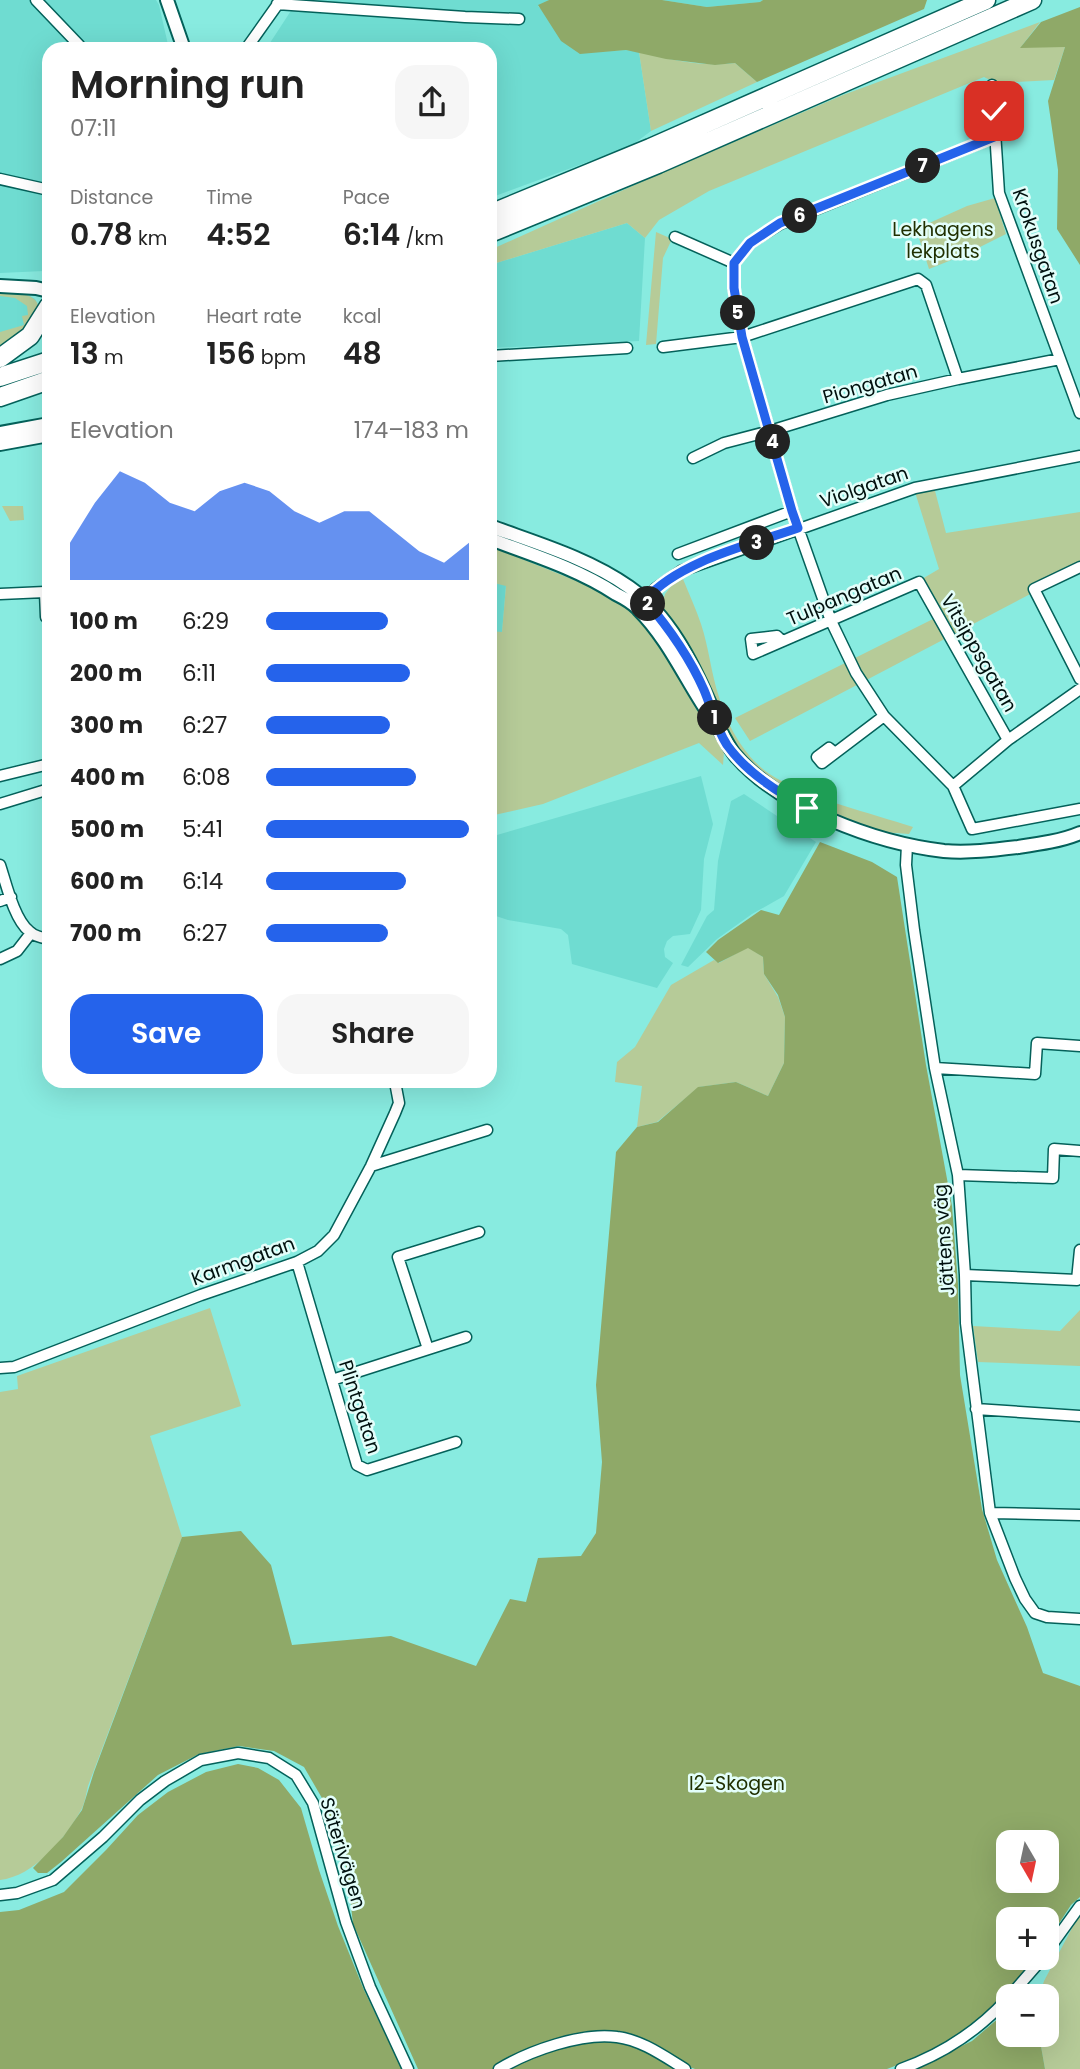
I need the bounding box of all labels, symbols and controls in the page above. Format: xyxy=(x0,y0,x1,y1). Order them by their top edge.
text: Morning run xyxy=(70,58,305,111)
button: share xyxy=(395,65,469,139)
pin xyxy=(964,81,1024,141)
icon: check xyxy=(975,92,1013,130)
text: 07:11 xyxy=(70,112,117,144)
pin: 7 xyxy=(906,148,940,184)
text: 7 xyxy=(917,152,928,179)
text: Distance xyxy=(70,184,153,211)
text: Time xyxy=(206,184,253,211)
text: Pace xyxy=(343,184,390,211)
street label: Krokusgatan xyxy=(1006,185,1070,307)
pin: 6 xyxy=(782,198,818,234)
text: 6 xyxy=(793,202,806,229)
text: 0.78 xyxy=(70,213,133,256)
text: 4:52 xyxy=(206,213,271,256)
text: 6:14 xyxy=(343,213,400,256)
park label: Lekhagens lekplats xyxy=(892,216,994,265)
text: km xyxy=(133,225,167,252)
text: /km xyxy=(400,225,444,252)
pin: 5 xyxy=(720,296,756,330)
text: 5 xyxy=(731,299,744,326)
text: Elevation xyxy=(70,303,156,330)
text: Heart rate xyxy=(206,303,302,330)
text: kcal xyxy=(343,303,382,330)
text: 13 xyxy=(70,332,99,375)
text: 156 xyxy=(206,332,256,375)
text: 48 xyxy=(343,332,382,375)
text: m xyxy=(99,344,124,371)
text: bpm xyxy=(256,344,306,371)
street label: Piongatan xyxy=(819,358,921,410)
text: Elevation xyxy=(70,414,174,446)
text: 174–183 m xyxy=(354,414,469,446)
pin: 4 xyxy=(756,424,790,460)
text: 4 xyxy=(766,428,779,455)
street label: Violgatan xyxy=(816,459,912,515)
pin: 3 xyxy=(740,526,774,560)
text: 3 xyxy=(751,529,762,556)
street label: Tulpangatan xyxy=(782,560,906,632)
pin: 2 xyxy=(630,586,666,622)
street label: Vitsippsgatan xyxy=(934,589,1024,717)
text: 2 xyxy=(642,590,653,617)
text: 100 m xyxy=(70,605,138,637)
text: 6:29 xyxy=(182,605,229,637)
text: 200 m xyxy=(70,657,142,689)
text: 6:11 xyxy=(182,657,216,689)
pin: 1 xyxy=(698,700,732,736)
text: 1 xyxy=(711,704,718,731)
text: 300 m xyxy=(70,709,143,741)
text: 6:27 xyxy=(182,709,227,741)
text: 400 m xyxy=(70,761,145,793)
text: 6:08 xyxy=(182,761,230,793)
pin xyxy=(777,778,837,838)
icon: arrive xyxy=(788,789,826,827)
text: 500 m xyxy=(70,813,144,845)
text: 5:41 xyxy=(182,813,223,845)
text: 600 m xyxy=(70,865,144,897)
text: 6:14 xyxy=(182,865,223,897)
text: 700 m xyxy=(70,917,142,949)
text: 6:27 xyxy=(182,917,227,949)
button: Save xyxy=(70,994,263,1074)
button: Share xyxy=(277,994,469,1074)
street label: Jättens väg xyxy=(927,1183,961,1297)
street label: Karmgatan xyxy=(187,1230,299,1292)
street label: Plintgatan xyxy=(332,1357,388,1457)
park label: I2-Skogen xyxy=(689,1770,785,1797)
street label: Säterivägen xyxy=(313,1794,373,1912)
north arrow xyxy=(996,1830,1059,1894)
map controls xyxy=(996,1830,1059,2047)
button: + xyxy=(996,1907,1059,1970)
button: − xyxy=(996,1984,1059,2047)

